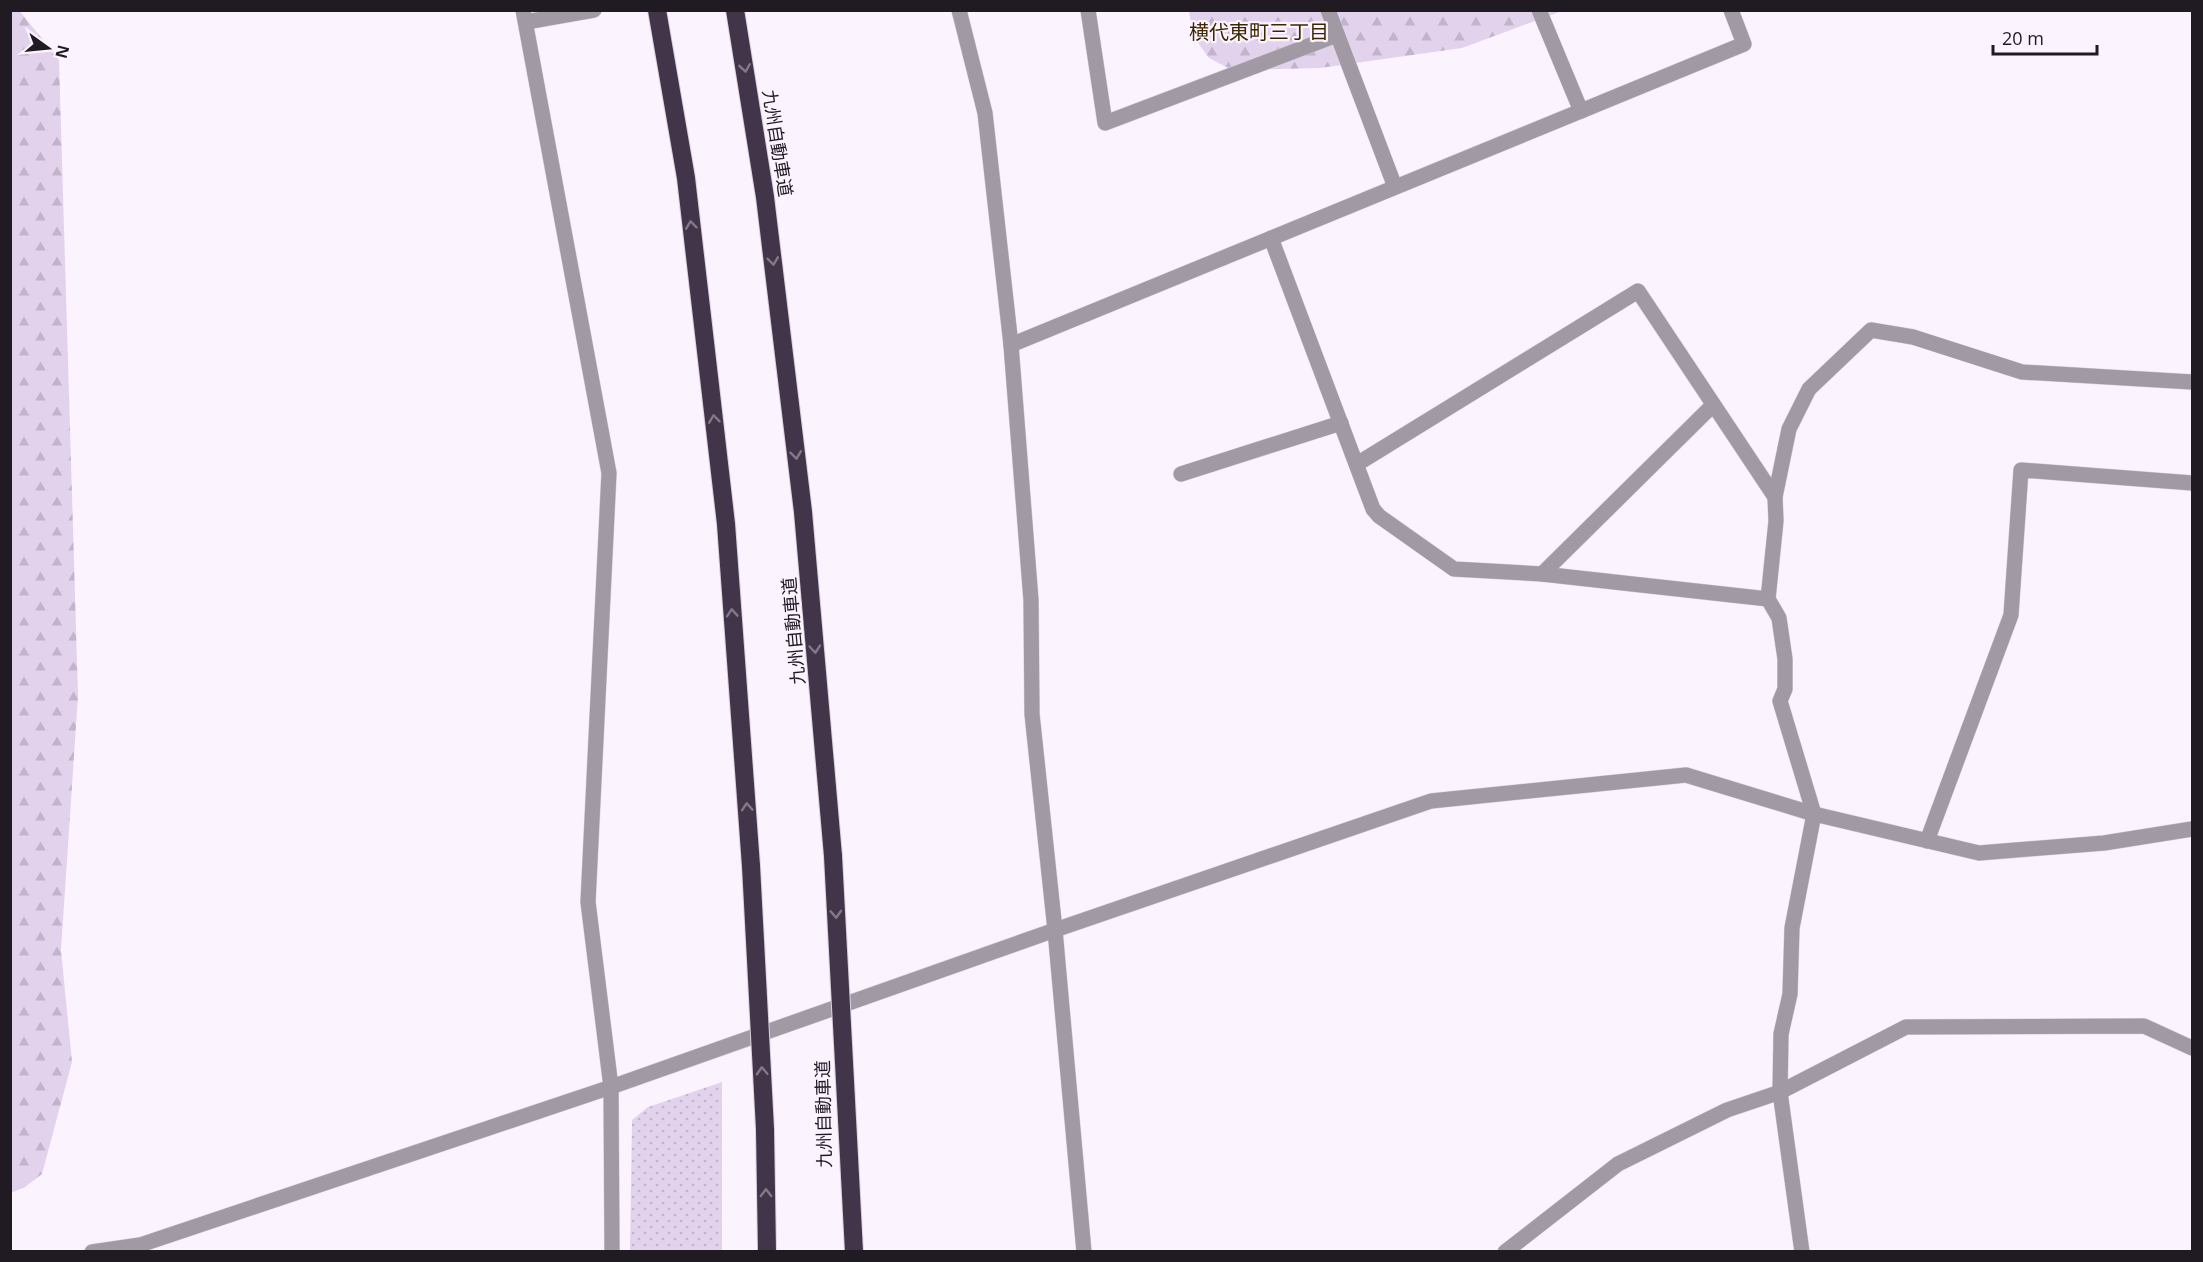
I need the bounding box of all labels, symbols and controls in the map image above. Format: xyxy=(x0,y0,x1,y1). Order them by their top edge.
north arrow xyxy=(18,18,78,78)
district label: 横代東町三丁目 xyxy=(1189,18,1329,45)
scale bar xyxy=(1993,18,2096,56)
text: 20 m xyxy=(2002,26,2044,50)
text: N xyxy=(50,43,75,61)
one-way arrow xyxy=(738,64,750,73)
street label: 九州自動車道 xyxy=(758,88,798,198)
one-way arrow xyxy=(686,221,698,230)
one-way arrow xyxy=(766,257,779,266)
one-way arrow xyxy=(708,414,721,423)
one-way arrow xyxy=(790,450,802,459)
street label: 九州自動車道 xyxy=(776,576,810,686)
one-way arrow xyxy=(726,608,739,617)
one-way arrow xyxy=(808,644,821,653)
one-way arrow xyxy=(740,803,753,812)
one-way arrow xyxy=(830,910,843,919)
street label: 九州自動車道 xyxy=(810,1060,836,1168)
one-way arrow xyxy=(756,1066,769,1075)
one-way arrow xyxy=(760,1189,772,1198)

